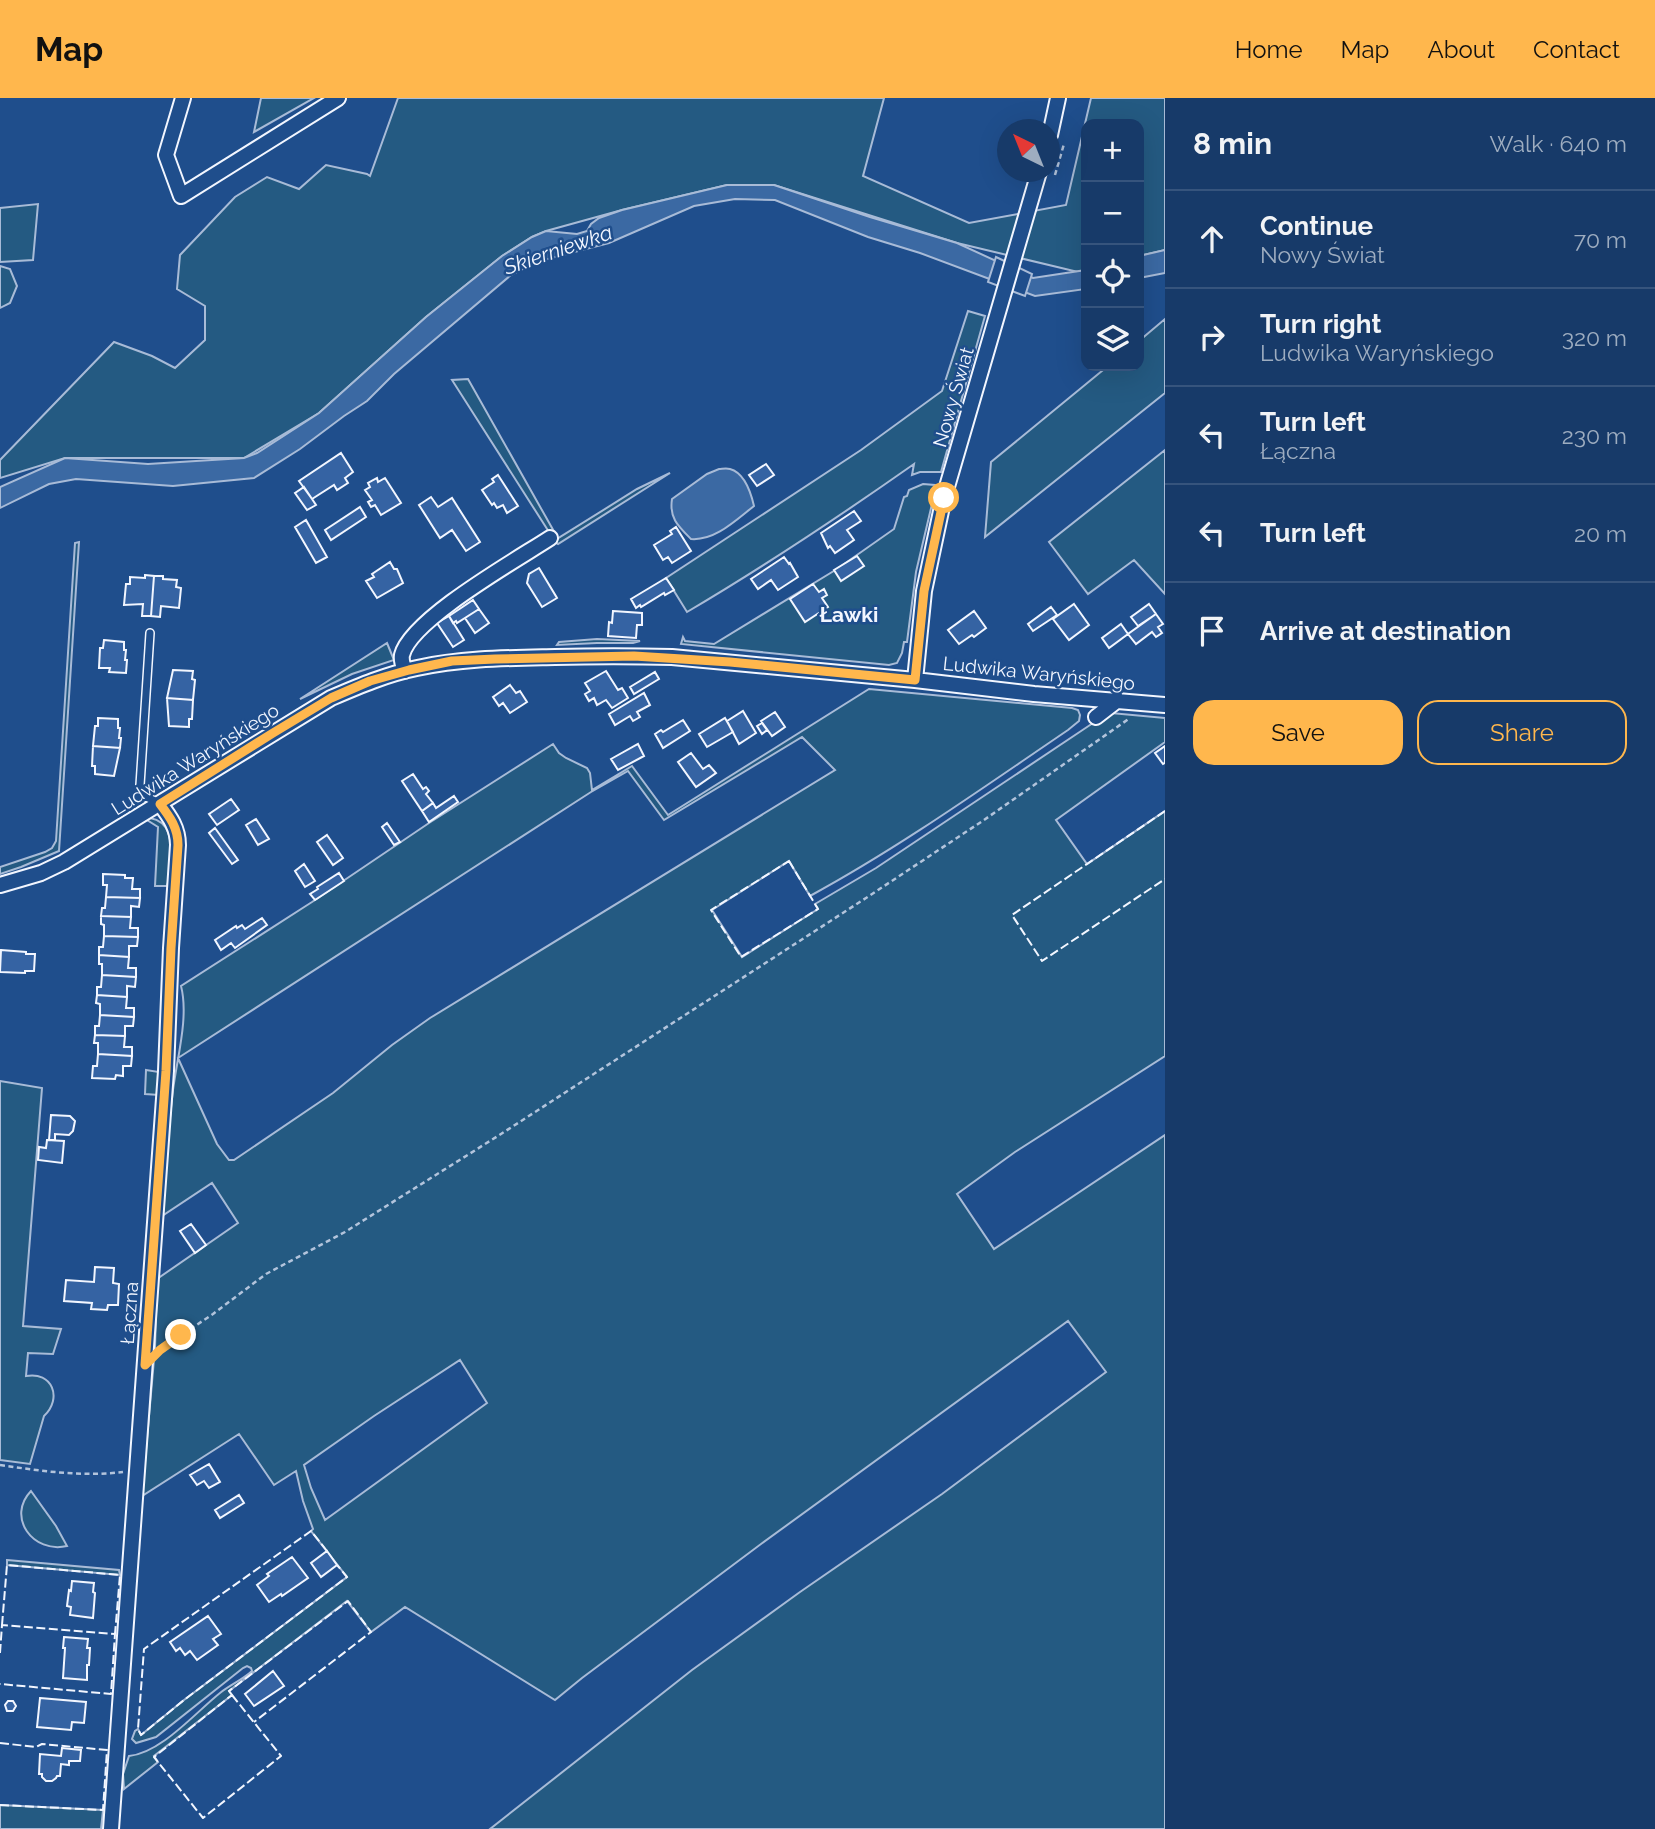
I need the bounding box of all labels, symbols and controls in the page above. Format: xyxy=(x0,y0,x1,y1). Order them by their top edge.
text: Map xyxy=(35,30,103,69)
text: Home xyxy=(1235,35,1303,64)
text: Map xyxy=(1341,35,1389,64)
text: About xyxy=(1427,35,1495,64)
text: Contact xyxy=(1533,35,1620,64)
north arrow xyxy=(997,119,1060,182)
map controls xyxy=(1081,119,1144,371)
button: + xyxy=(1081,119,1144,182)
text: 8 min xyxy=(1193,126,1272,161)
text: Walk · 640 m xyxy=(1490,130,1627,157)
button: − xyxy=(1081,182,1144,245)
text: Continue xyxy=(1260,211,1373,241)
water label: Skierniewka xyxy=(499,219,615,280)
icon: ahead xyxy=(1193,220,1231,258)
text: 70 m xyxy=(1574,226,1627,253)
text: Nowy Świat xyxy=(1260,241,1385,268)
button: locate xyxy=(1081,245,1144,308)
button: layers xyxy=(1081,308,1144,371)
text: Turn right xyxy=(1260,309,1381,339)
icon: right xyxy=(1193,318,1231,356)
text: 320 m xyxy=(1562,324,1627,351)
text: Ludwika Waryńskiego xyxy=(1260,339,1494,366)
street label: Nowy Świat xyxy=(928,344,978,450)
text: Turn left xyxy=(1260,407,1366,437)
icon: left xyxy=(1193,416,1231,454)
text: 230 m xyxy=(1562,422,1627,449)
text: Łączna xyxy=(1260,437,1336,464)
route start xyxy=(928,482,959,513)
icon: left xyxy=(1193,514,1231,552)
text: Turn left xyxy=(1260,518,1366,548)
text: 20 m xyxy=(1574,520,1627,547)
district label: Ławki xyxy=(819,602,878,627)
icon: arrive xyxy=(1193,612,1231,650)
text: Arrive at destination xyxy=(1260,616,1511,646)
street label: Ludwika Waryńskiego xyxy=(942,652,1136,694)
street label: Ludwika Waryńskiego xyxy=(107,698,283,820)
button: Save xyxy=(1193,700,1403,765)
button: Share xyxy=(1417,700,1627,765)
street label: Łączna xyxy=(116,1281,142,1345)
route end xyxy=(165,1319,196,1350)

